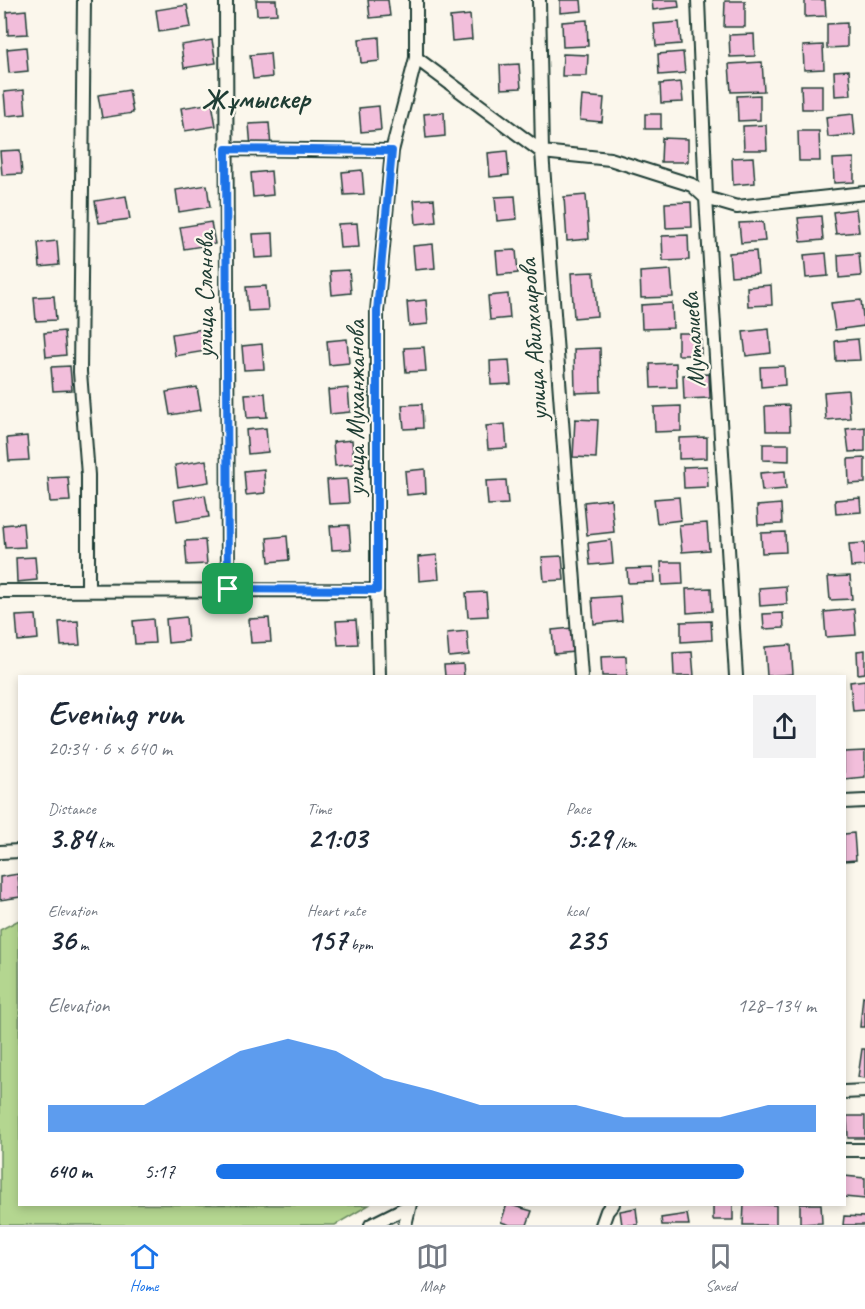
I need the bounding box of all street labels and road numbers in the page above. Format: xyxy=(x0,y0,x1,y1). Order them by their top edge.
street label: улица Сланова xyxy=(188,229,221,360)
street label: улица Абилхаирова xyxy=(511,256,555,424)
street label: Муталиева xyxy=(673,290,713,388)
street label: улица Муханжанова xyxy=(339,319,372,498)

